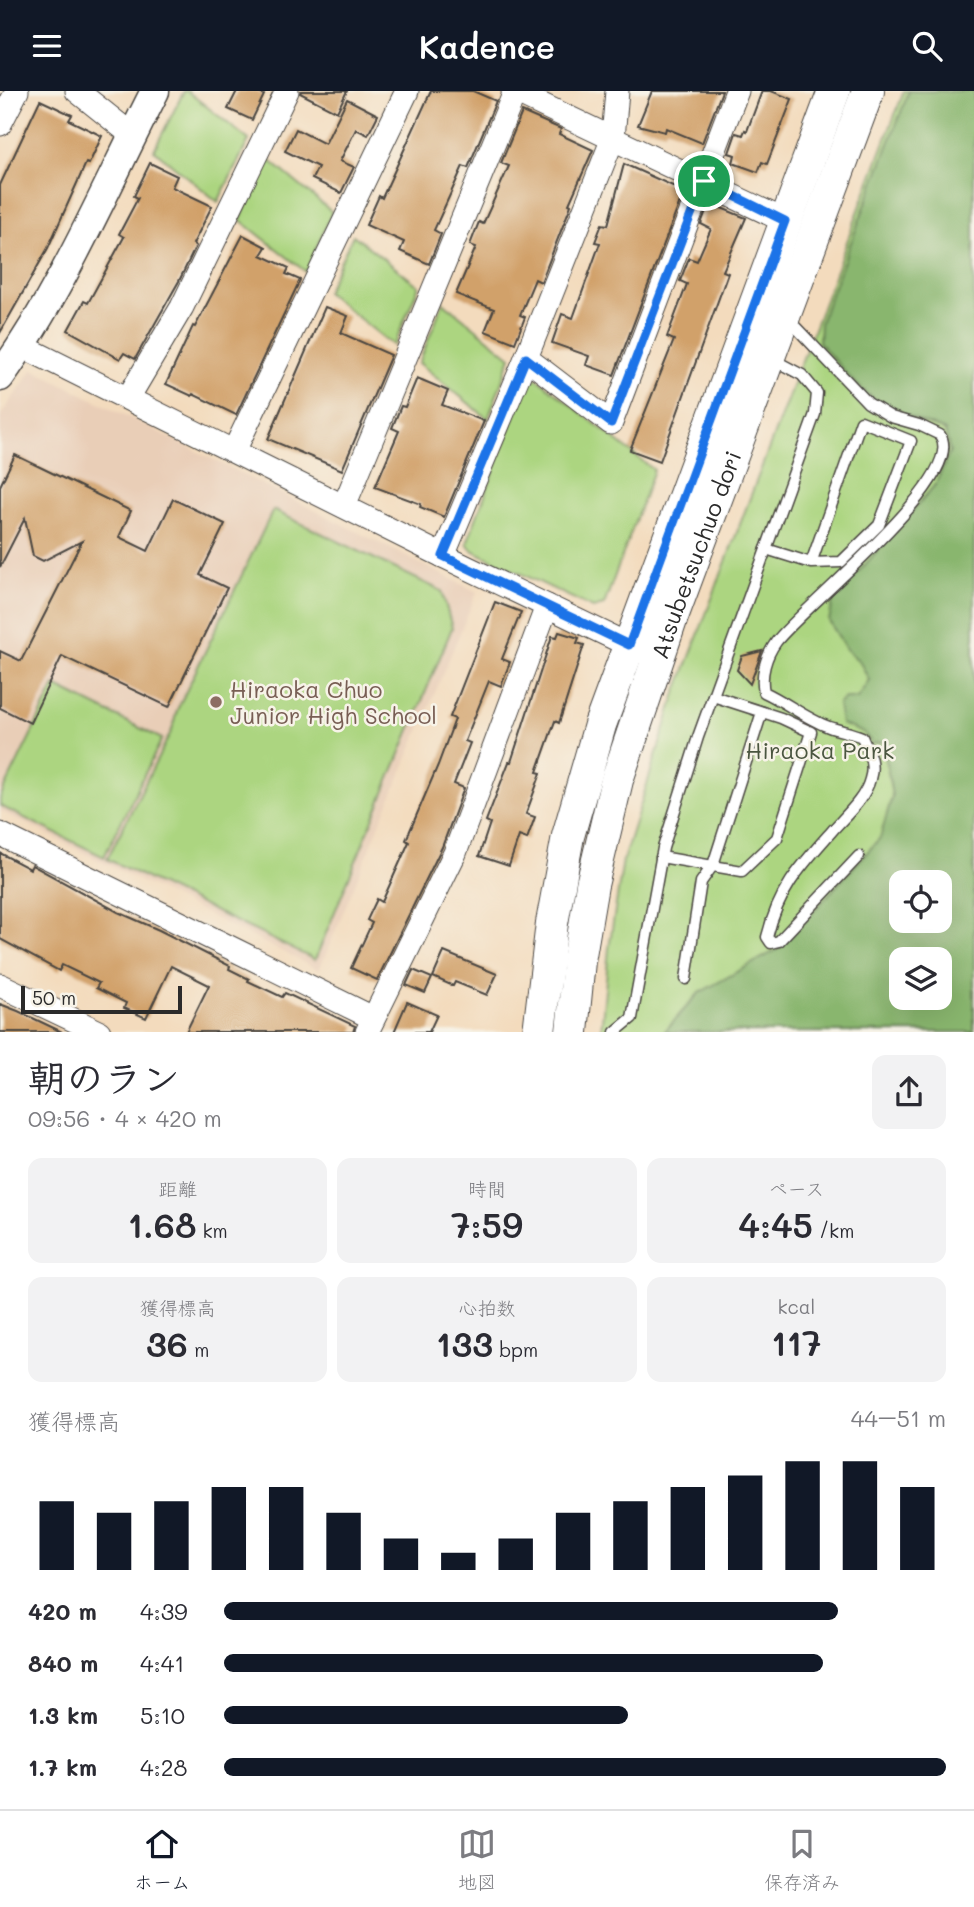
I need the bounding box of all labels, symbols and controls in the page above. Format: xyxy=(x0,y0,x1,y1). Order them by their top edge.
text: Kadence xyxy=(419,25,555,67)
icon: menu xyxy=(28,27,66,65)
icon: search xyxy=(908,27,946,65)
pin xyxy=(674,151,734,211)
icon: arrive xyxy=(685,162,723,200)
street label: Atsubetsuchuo dori xyxy=(644,446,748,663)
place label: Hiraoka Chuo Junior High School xyxy=(230,674,437,730)
marker: Hiraoka Chuo Junior High School xyxy=(208,694,224,710)
park label: Hiraoka Park xyxy=(746,735,895,765)
map controls xyxy=(889,870,952,1010)
button: locate xyxy=(889,870,952,933)
button: layers xyxy=(889,947,952,1010)
scale bar xyxy=(21,983,182,1015)
text: 50 m xyxy=(32,985,76,1010)
text: 朝のラン xyxy=(28,1052,180,1102)
button: share xyxy=(872,1055,946,1129)
text: 09:56 · 4 × 420 m xyxy=(28,1103,222,1133)
text: 距離 xyxy=(159,1176,197,1201)
text: 時間 xyxy=(468,1176,506,1201)
text: ペース xyxy=(768,1176,824,1201)
text: 1.68 xyxy=(128,1201,196,1247)
text: 7:59 xyxy=(451,1201,523,1247)
text: 4:45 xyxy=(738,1201,813,1247)
text: km xyxy=(196,1218,228,1243)
text: /km xyxy=(813,1218,854,1243)
text: kcal xyxy=(777,1294,815,1319)
text: 獲得標高 xyxy=(140,1295,216,1320)
text: 心拍数 xyxy=(458,1295,516,1320)
text: 117 xyxy=(771,1319,822,1365)
text: 36 xyxy=(146,1320,188,1366)
text: 133 xyxy=(436,1320,493,1366)
text: m xyxy=(188,1337,209,1362)
text: bpm xyxy=(493,1337,538,1362)
text: 44–51 m xyxy=(851,1403,946,1433)
text: 獲得標高 xyxy=(28,1406,120,1436)
text: 420 m xyxy=(28,1596,97,1626)
text: 4:39 xyxy=(140,1596,188,1626)
text: 840 m xyxy=(28,1648,98,1678)
text: 4:41 xyxy=(140,1648,184,1678)
text: 1.3 km xyxy=(28,1700,98,1730)
text: 5:10 xyxy=(140,1700,185,1730)
text: 1.7 km xyxy=(28,1752,97,1782)
text: 4:28 xyxy=(140,1752,187,1782)
tab: ホーム xyxy=(134,1825,190,1894)
tab: 地図 xyxy=(458,1825,496,1894)
tab: 保存済み xyxy=(764,1825,840,1894)

